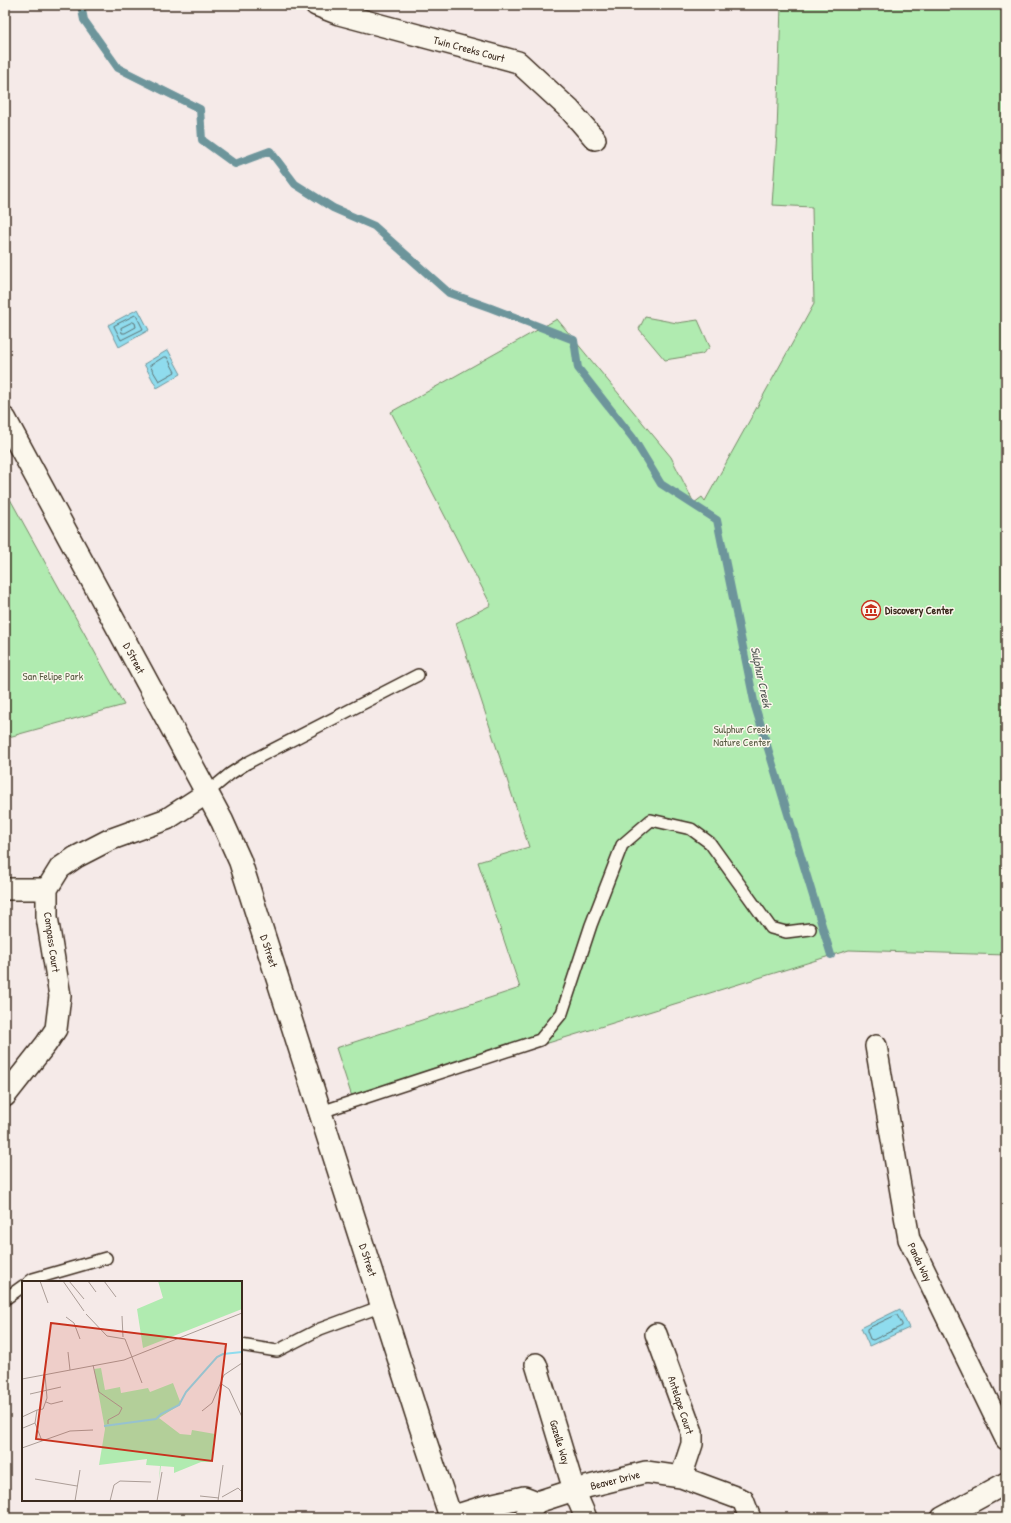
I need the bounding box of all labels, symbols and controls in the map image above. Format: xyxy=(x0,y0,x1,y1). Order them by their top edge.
street label: Twin Creeks Court xyxy=(432,33,506,65)
museum icon: Discovery Center xyxy=(860,599,882,621)
place label: Discovery Center xyxy=(885,603,954,618)
street label: D Street xyxy=(120,640,148,676)
water label: Sulphur Creek xyxy=(747,645,776,710)
park label: San Felipe Park xyxy=(23,669,84,683)
park label: Sulphur Creek Nature Center xyxy=(713,722,771,749)
street label: Compass Court xyxy=(41,911,63,973)
street label: D Street xyxy=(257,933,281,969)
street label: Panda Way xyxy=(905,1240,936,1284)
street label: D Street xyxy=(356,1242,380,1278)
inset map xyxy=(22,1281,242,1501)
street label: Antelope Court xyxy=(665,1374,697,1436)
street label: Gazelle Way xyxy=(547,1418,574,1466)
street label: Beaver Drive xyxy=(589,1467,642,1493)

